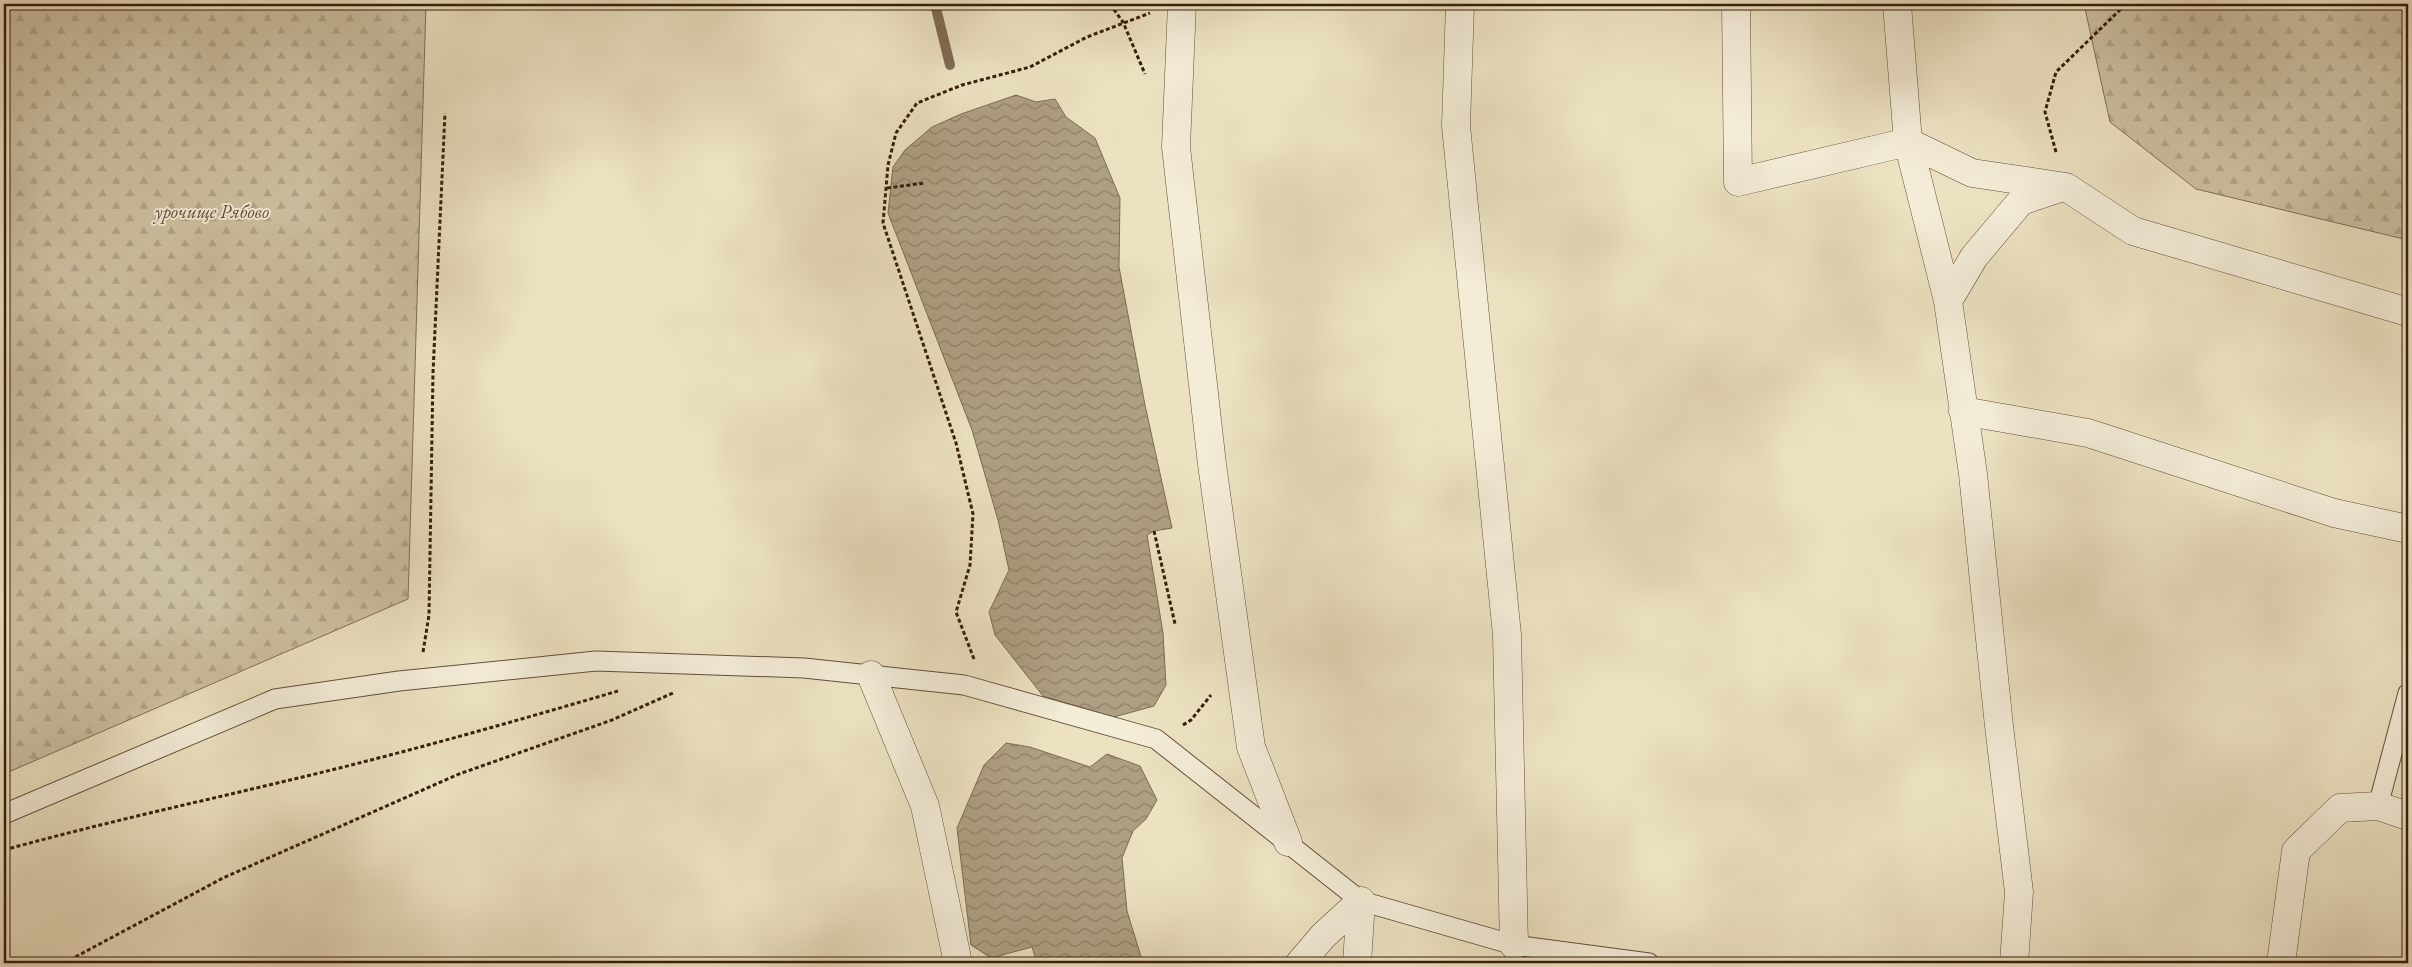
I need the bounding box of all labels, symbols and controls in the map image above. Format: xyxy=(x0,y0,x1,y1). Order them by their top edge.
park label: урочище Рябово xyxy=(153,199,269,224)

